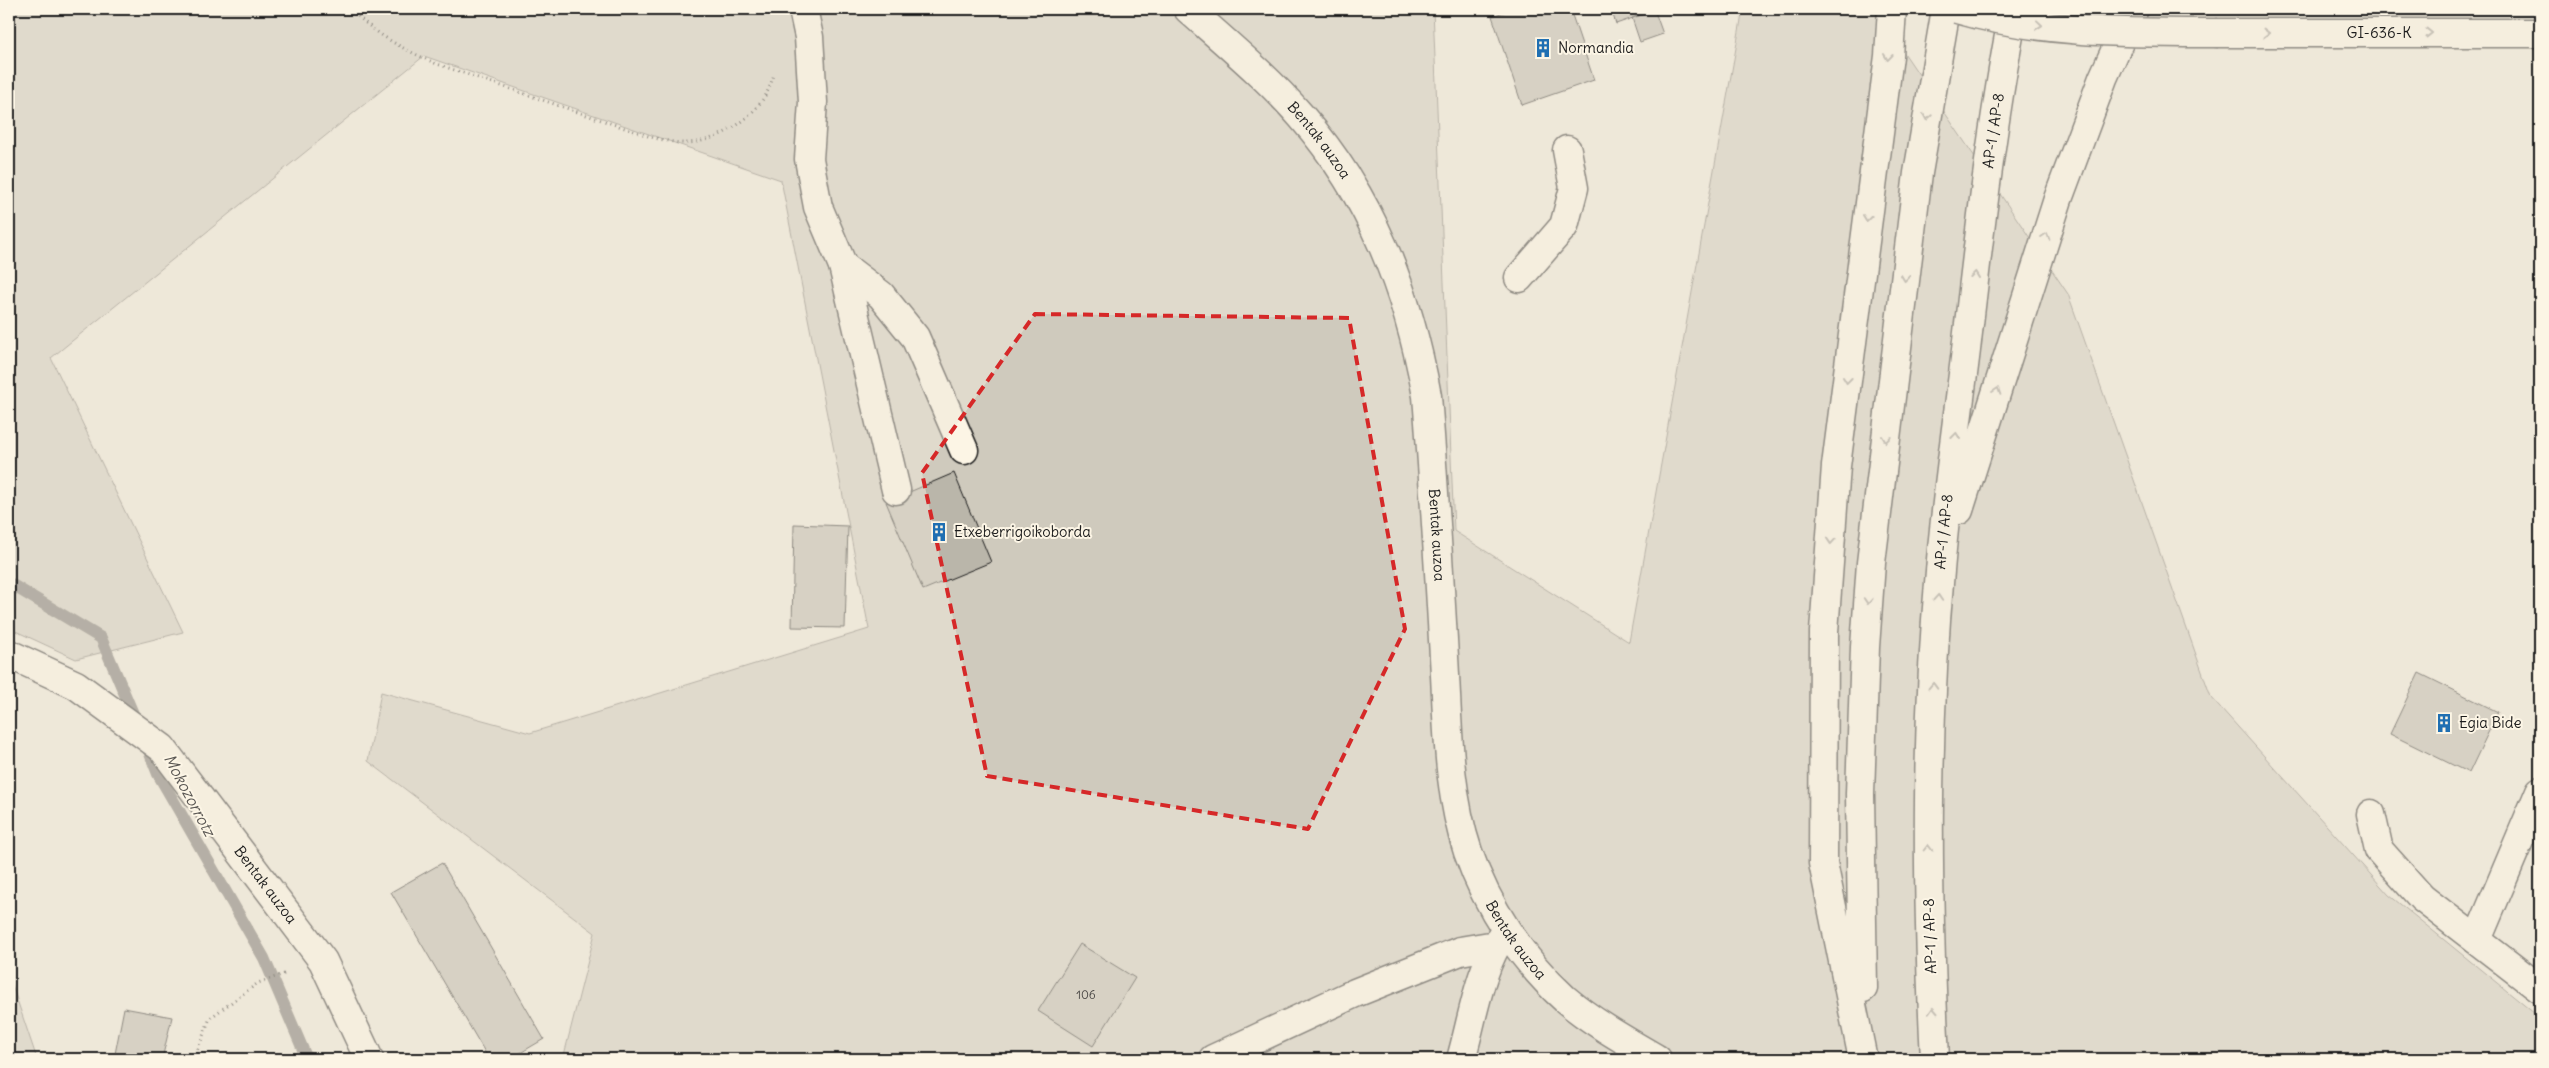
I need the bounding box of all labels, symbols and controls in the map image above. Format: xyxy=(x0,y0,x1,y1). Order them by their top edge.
one-way arrow xyxy=(2036,19,2044,30)
street label: GI-636-K xyxy=(2347,23,2412,42)
one-way arrow xyxy=(2263,28,2271,38)
one-way arrow xyxy=(2426,28,2433,38)
building icon: Normandia xyxy=(1532,37,1554,59)
place label: Normandia xyxy=(1558,38,1634,57)
one-way arrow xyxy=(1883,54,1894,62)
street label: AP-1 / AP-8 xyxy=(1978,92,2008,169)
street label: Bentak auzoa xyxy=(1284,97,1355,183)
one-way arrow xyxy=(1923,112,1933,121)
one-way arrow xyxy=(1862,215,1873,223)
one-way arrow xyxy=(2041,233,2051,241)
one-way arrow xyxy=(1969,270,1980,278)
one-way arrow xyxy=(1901,273,1911,282)
one-way arrow xyxy=(1842,376,1853,384)
one-way arrow xyxy=(1991,388,2001,396)
one-way arrow xyxy=(1950,432,1961,440)
one-way arrow xyxy=(1881,435,1892,443)
street label: Bentak auzoa xyxy=(1425,488,1450,582)
street label: AP-1 / AP-8 xyxy=(1930,493,1957,570)
building icon: Etxeberrigoikoborda xyxy=(928,521,950,543)
place label: Etxeberrigoikoborda xyxy=(954,522,1091,541)
one-way arrow xyxy=(1825,538,1836,546)
one-way arrow xyxy=(1932,593,1943,601)
one-way arrow xyxy=(1863,597,1874,605)
one-way arrow xyxy=(1928,682,1938,690)
building icon: Egia Bide xyxy=(2433,712,2455,734)
place label: Egia Bide xyxy=(2459,713,2521,732)
water label: Mokozorrotz xyxy=(160,751,221,841)
street label: Bentak auzoa xyxy=(230,842,302,928)
one-way arrow xyxy=(1923,844,1933,852)
street label: Bentak auzoa xyxy=(1482,897,1551,984)
street label: AP-1 / AP-8 xyxy=(1919,898,1940,974)
house number: 106 xyxy=(1076,987,1096,1002)
one-way arrow xyxy=(1927,1006,1938,1014)

